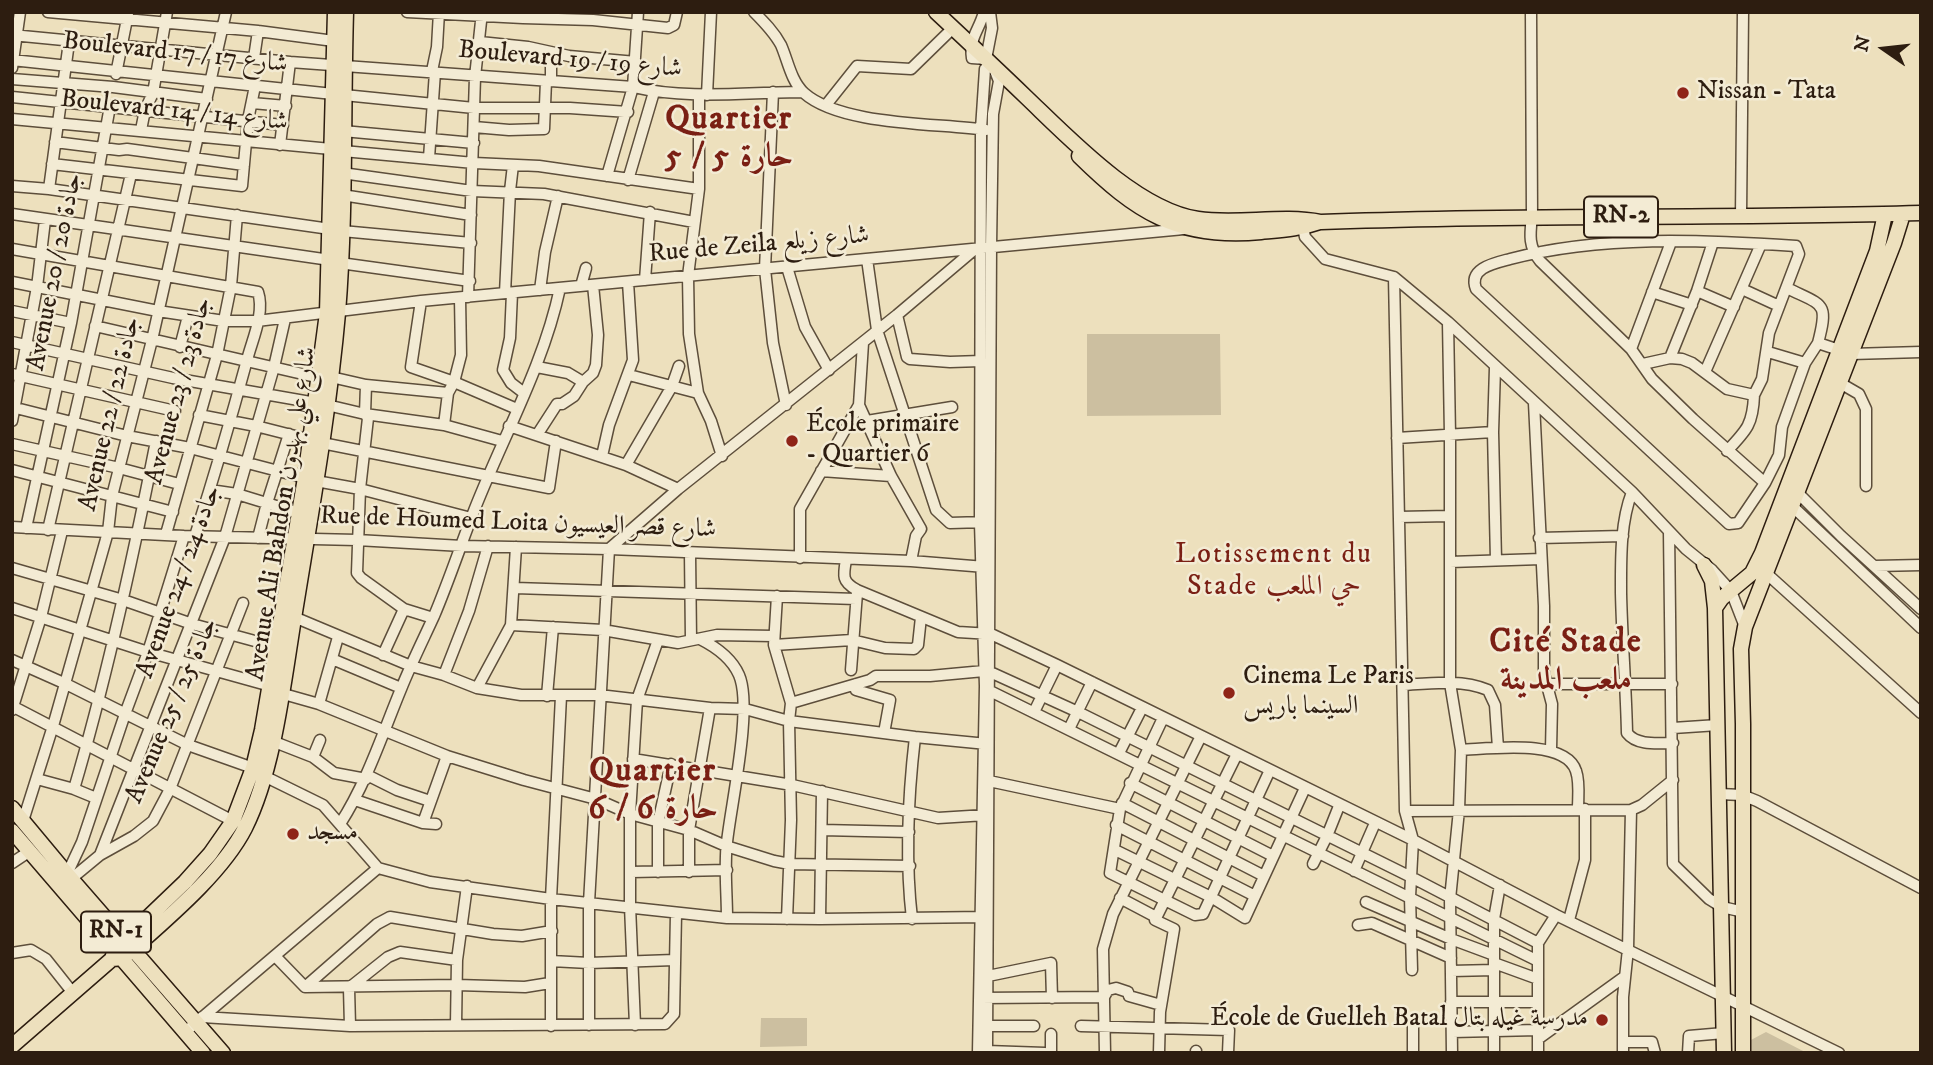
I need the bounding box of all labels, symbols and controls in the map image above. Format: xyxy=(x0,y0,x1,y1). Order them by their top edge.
north arrow xyxy=(1849,14,1919,84)
street label: Boulevard 17 / شارع 17 xyxy=(61,27,289,81)
text: N xyxy=(1850,33,1876,54)
street label: Boulevard 19 / شارع 19 xyxy=(457,36,683,86)
place label: Nissan - Tata xyxy=(1697,77,1836,109)
street label: Boulevard 14 / شارع 14 xyxy=(59,85,289,139)
marker: Nissan - Tata xyxy=(1675,85,1691,101)
district label: Quartier 5 / حارة 5 xyxy=(666,101,792,179)
street label: Avenue 20 / جادة 20 xyxy=(22,170,90,374)
road number: RN-2 xyxy=(1584,196,1658,238)
street label: Rue de Zeila شارع زيلع xyxy=(647,221,871,271)
street label: Avenue 23 / جادة 23 xyxy=(140,294,220,488)
street label: Avenue 22 / جادة 22 xyxy=(73,314,149,514)
street label: Avenue Ali Bahdon شارع علي بهدون xyxy=(241,345,325,683)
place label: École primaire - Quartier 6 xyxy=(806,410,959,472)
marker: École primaire - Quartier 6 xyxy=(784,433,800,449)
street label: Avenue 24 / جادة 24 xyxy=(131,481,229,683)
street label: Rue de Houmed Loita شارع قصر العيسيون xyxy=(319,501,717,547)
district label: Lotissement du Stade حي الملعب xyxy=(1177,539,1371,605)
street label: Avenue 25 / جادة 25 xyxy=(120,614,226,808)
district label: Cité Stade ملعب المدينة xyxy=(1490,624,1642,702)
place label: Cinema Le Paris السينما باريس xyxy=(1243,662,1414,724)
marker: Cinema Le Paris السينما باريس xyxy=(1221,685,1237,701)
district label: Quartier 6 / حارة 6 xyxy=(590,753,716,831)
place label: مسجد xyxy=(307,818,358,850)
marker: مسجد xyxy=(285,826,301,842)
road number: RN-1 xyxy=(81,912,151,952)
place label: École de Guelleh Batal مدرسة غيله بتال xyxy=(1210,1004,1588,1036)
marker: École de Guelleh Batal مدرسة غيله بتال xyxy=(1594,1012,1610,1028)

